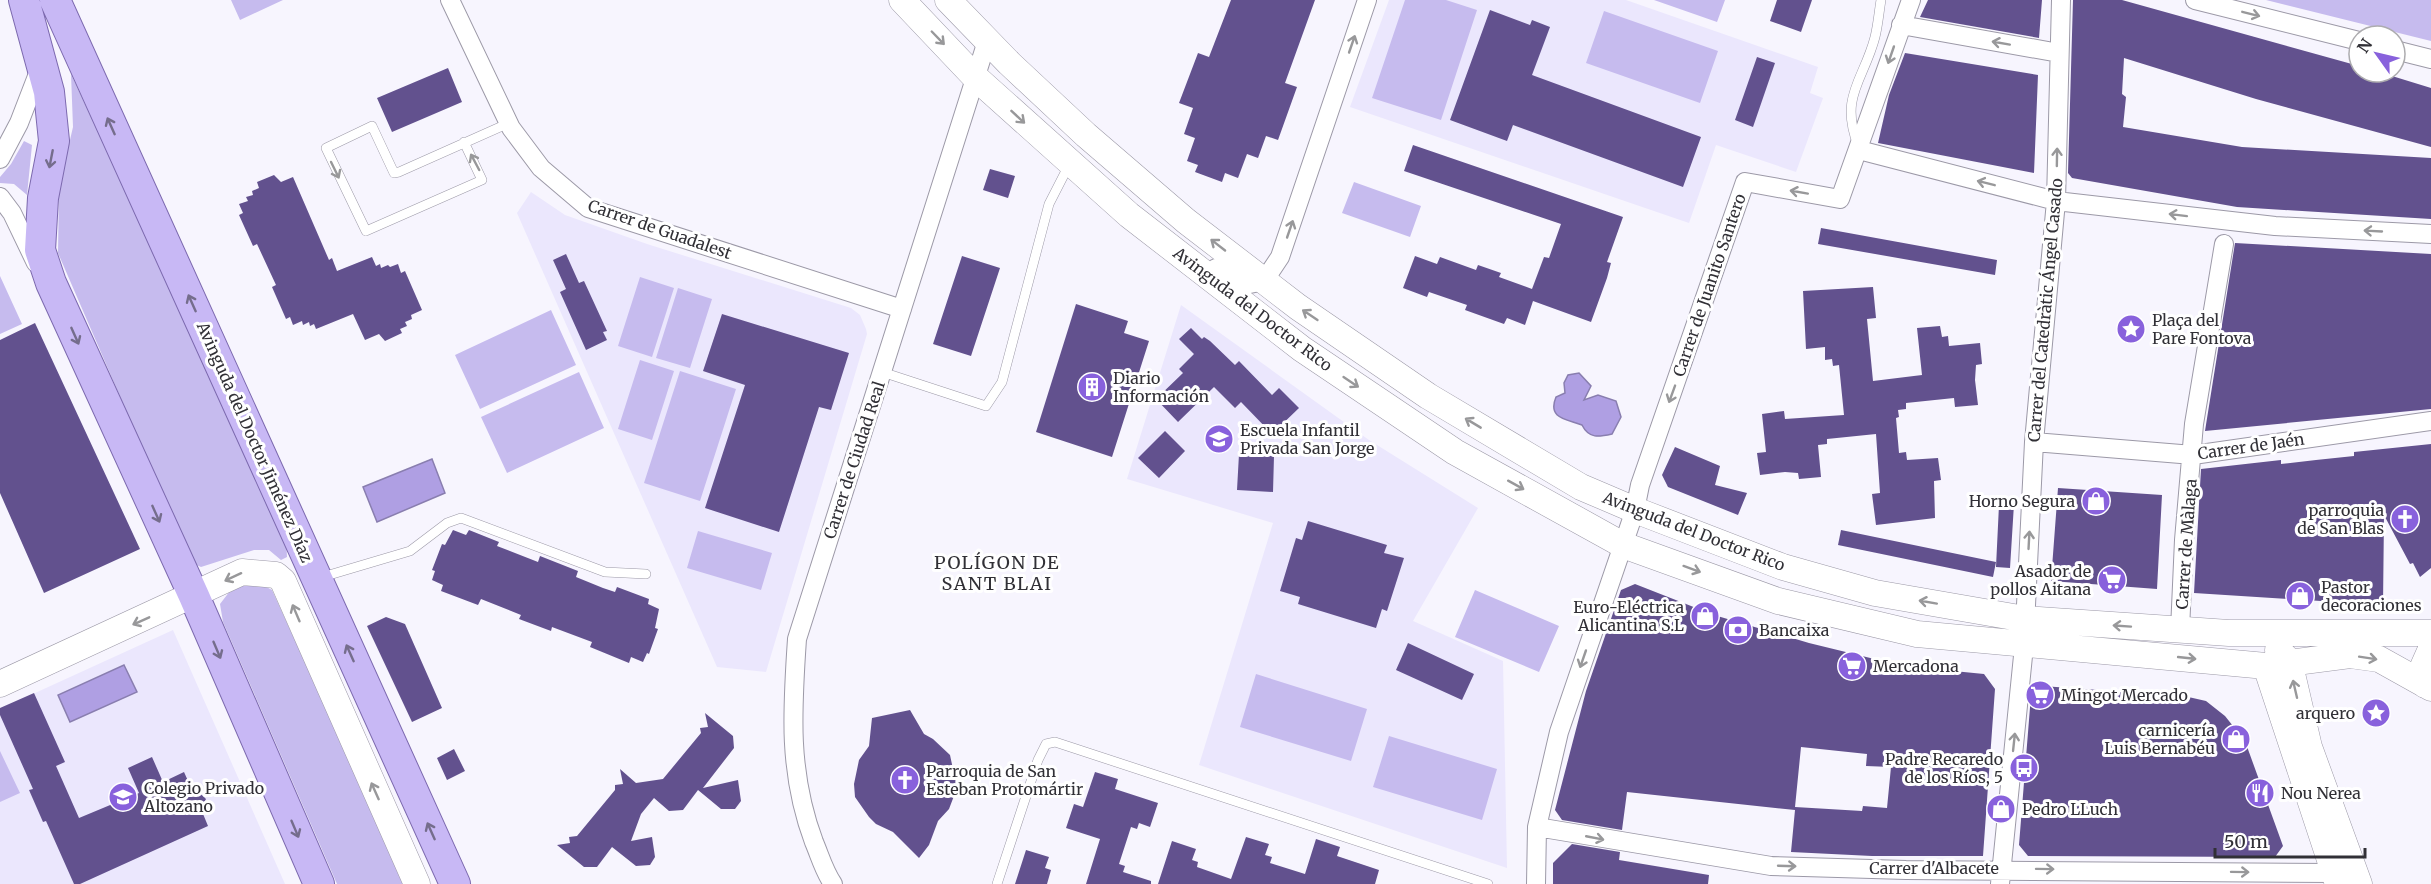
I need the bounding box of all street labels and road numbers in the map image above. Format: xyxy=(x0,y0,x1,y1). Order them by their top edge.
street label: Carrer del Catedràtic Ángel Casado xyxy=(2023,177,2067,443)
street label: Carrer de Juanito Santero xyxy=(1668,191,1750,379)
street label: Carrer de Guadalest xyxy=(586,195,735,263)
street label: Avinguda del Doctor Rico xyxy=(1169,242,1336,375)
street label: Avinguda del Doctor Jiménez Díaz xyxy=(192,318,317,566)
street label: Carrer de Ciudad Real xyxy=(819,379,889,541)
street label: Carrer de Jaén xyxy=(2196,429,2306,463)
street label: Carrer de Màlaga xyxy=(2171,478,2201,610)
street label: Avinguda del Doctor Rico xyxy=(1599,487,1788,575)
street label: Carrer d'Albacete xyxy=(1869,858,1999,878)

